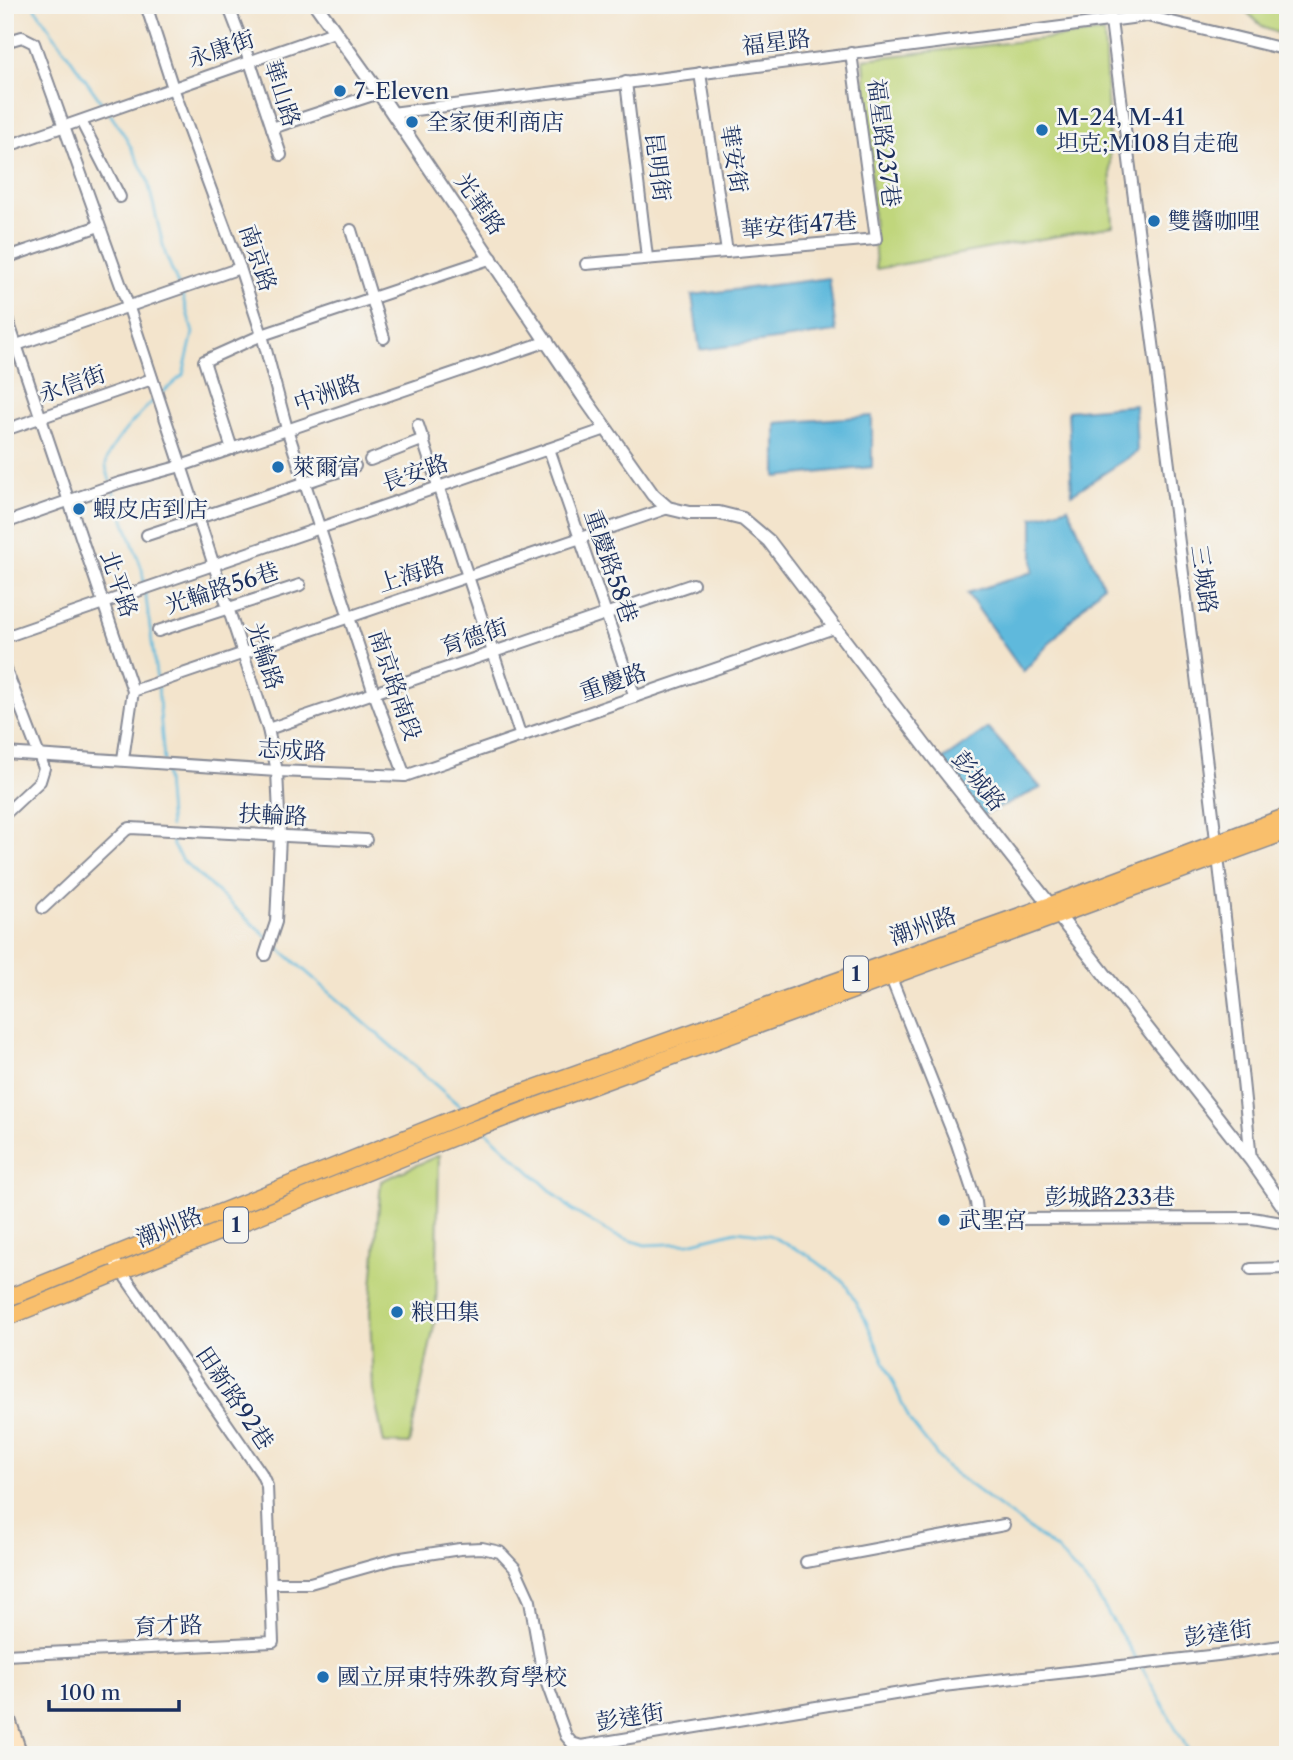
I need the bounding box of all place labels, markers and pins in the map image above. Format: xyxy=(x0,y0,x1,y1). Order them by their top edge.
place label: 7-Eleven xyxy=(354,77,449,105)
marker: 7-Eleven xyxy=(332,83,348,99)
place label: M-24, M-41 坦克;M108自走砲 xyxy=(1056,103,1239,157)
place label: 全家便利商店 xyxy=(426,108,564,136)
marker: 全家便利商店 xyxy=(404,114,420,130)
marker: M-24, M-41 坦克;M108自走砲 xyxy=(1034,122,1050,138)
place label: 雙醬咖哩 xyxy=(1168,207,1260,235)
marker: 雙醬咖哩 xyxy=(1146,213,1162,229)
place label: 萊爾富 xyxy=(292,453,361,481)
marker: 萊爾富 xyxy=(270,459,286,475)
place label: 蝦皮店到店 xyxy=(93,495,208,523)
marker: 蝦皮店到店 xyxy=(71,501,87,517)
place label: 武聖宮 xyxy=(958,1206,1027,1234)
marker: 武聖宮 xyxy=(936,1212,952,1228)
place label: 粮田集 xyxy=(411,1298,480,1326)
marker: 粮田集 xyxy=(389,1304,405,1320)
place label: 國立屏東特殊教育學校 xyxy=(337,1663,567,1691)
marker: 國立屏東特殊教育學校 xyxy=(315,1669,331,1685)

